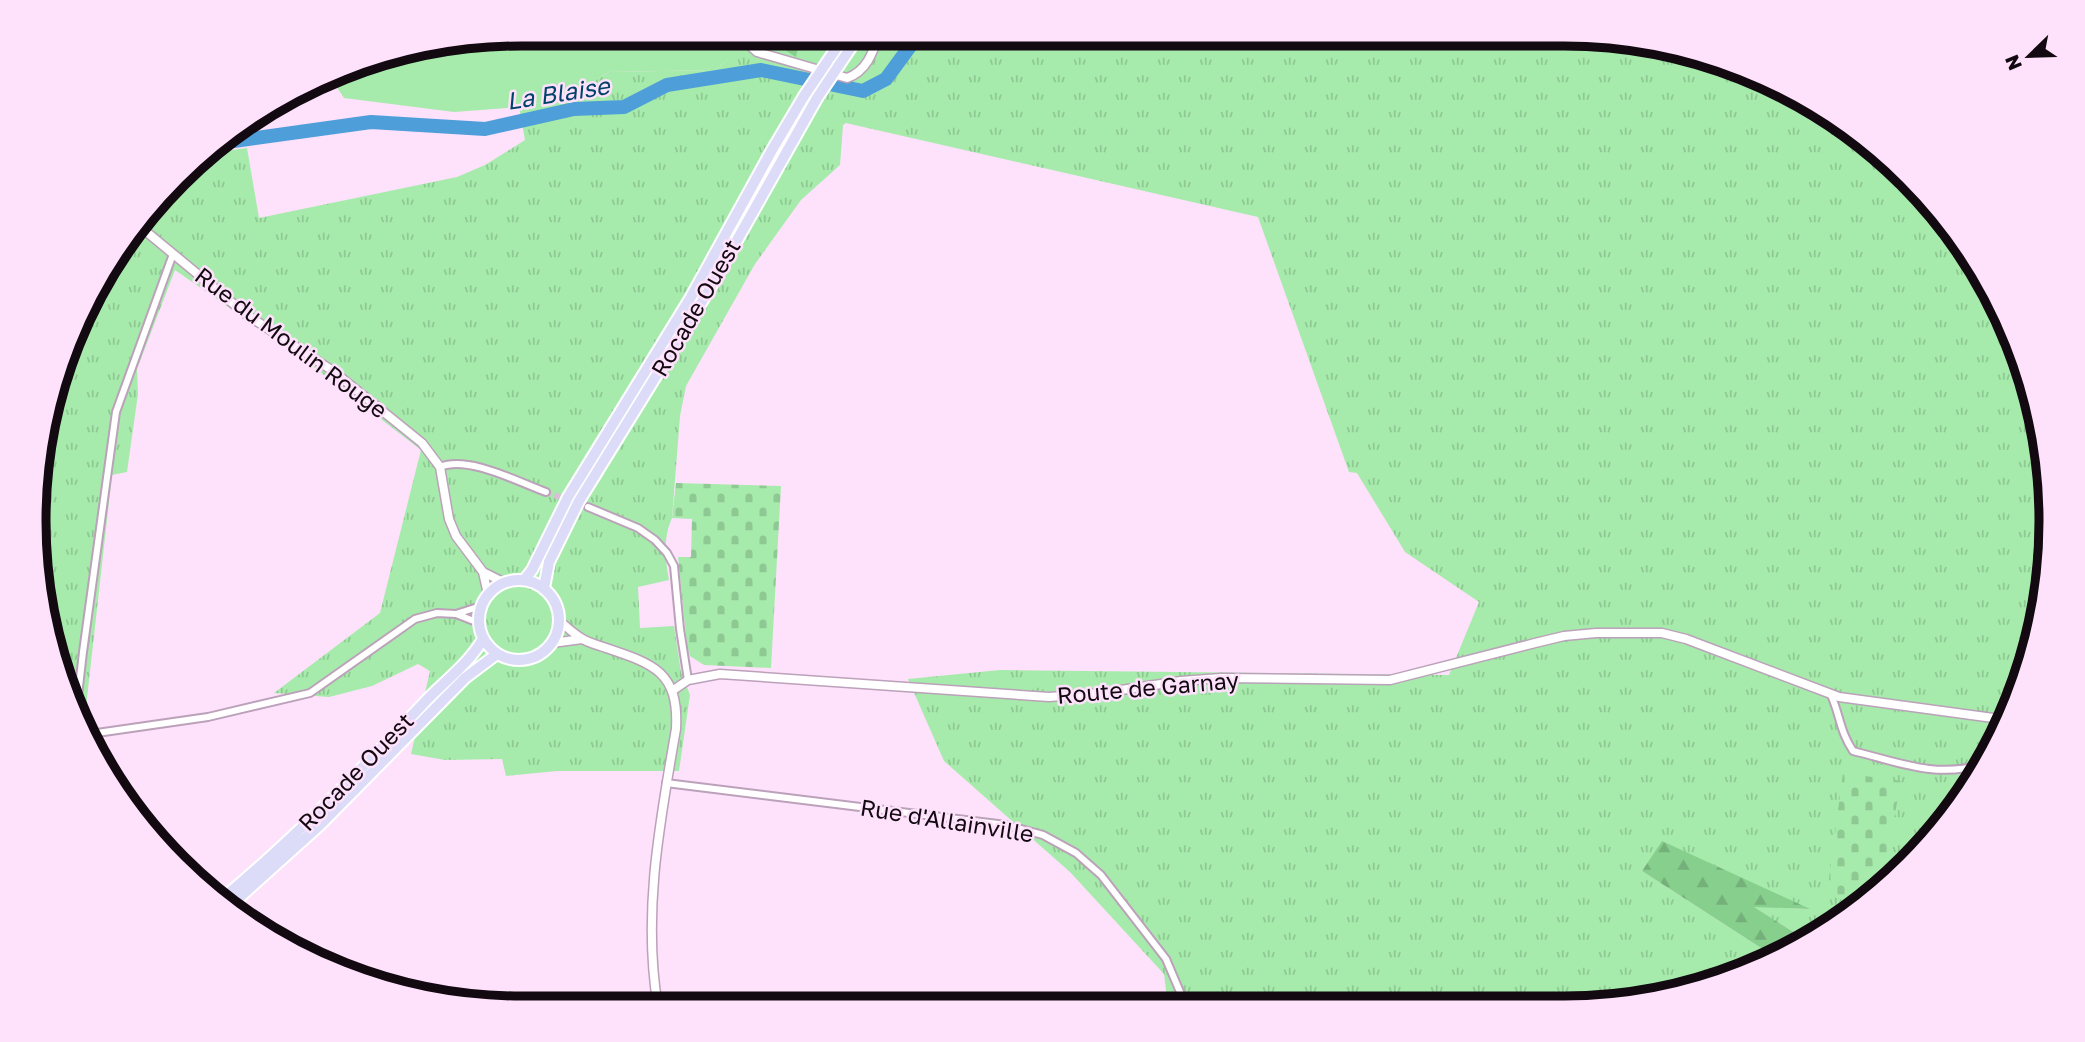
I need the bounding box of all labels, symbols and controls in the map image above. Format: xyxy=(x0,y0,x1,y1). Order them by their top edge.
north arrow xyxy=(1994,21,2064,91)
text: N xyxy=(1999,52,2026,74)
water label: La Blaise xyxy=(504,70,613,115)
street label: Rocade Ouest xyxy=(645,234,746,381)
street label: Rue du Moulin Rouge xyxy=(190,261,393,424)
street label: Route de Garnay xyxy=(1056,665,1240,709)
street label: Rocade Ouest xyxy=(292,706,419,836)
street label: Rue d'Allainville xyxy=(859,793,1036,848)

